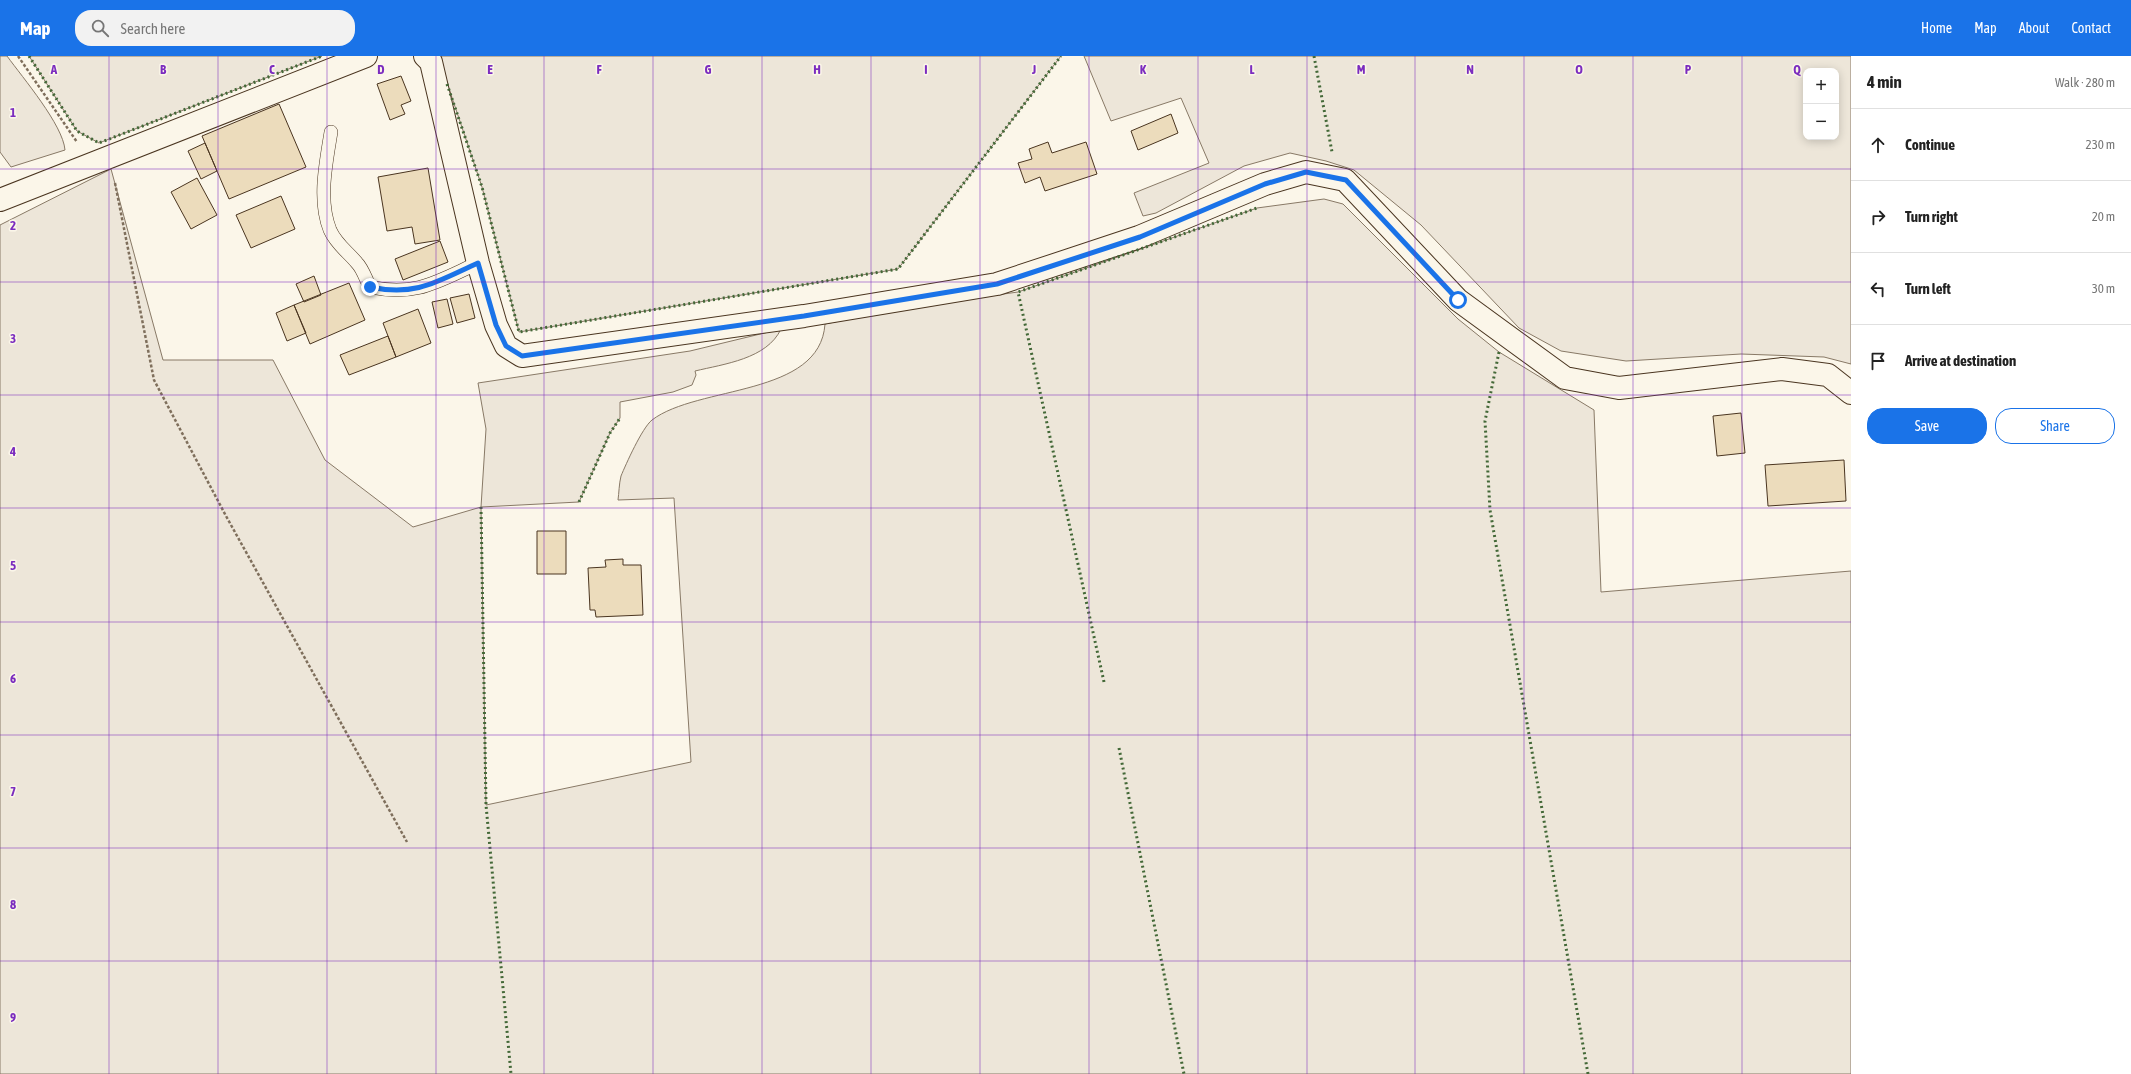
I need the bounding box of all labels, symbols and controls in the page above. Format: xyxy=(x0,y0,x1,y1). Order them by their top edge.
search box xyxy=(75,10,355,46)
text: Map xyxy=(20,17,51,39)
icon: search xyxy=(89,17,111,39)
text: Search here xyxy=(121,20,185,37)
text: Home xyxy=(1921,20,1952,36)
text: Map xyxy=(1974,20,1997,36)
text: About xyxy=(2019,20,2050,36)
text: Contact xyxy=(2072,20,2111,36)
text: A xyxy=(50,62,58,77)
text: B xyxy=(160,62,167,77)
text: C xyxy=(269,62,275,77)
text: D xyxy=(377,62,385,77)
text: E xyxy=(487,62,493,77)
text: F xyxy=(596,62,602,77)
text: G xyxy=(705,62,712,77)
text: H xyxy=(813,62,821,77)
text: I xyxy=(924,62,928,77)
text: J xyxy=(1031,62,1036,77)
text: K xyxy=(1140,62,1147,77)
text: L xyxy=(1249,62,1255,77)
text: M xyxy=(1357,62,1366,77)
text: N xyxy=(1466,62,1474,77)
text: O xyxy=(1575,62,1583,77)
text: P xyxy=(1685,62,1692,77)
text: Q xyxy=(1793,62,1801,77)
map controls xyxy=(1803,68,1839,140)
button: + xyxy=(1803,68,1839,104)
text: 4 min xyxy=(1867,72,1902,92)
text: Walk · 280 m xyxy=(2055,75,2115,90)
button: − xyxy=(1803,104,1839,140)
text: 1 xyxy=(10,105,16,120)
icon: ahead xyxy=(1867,134,1889,156)
text: Continue xyxy=(1905,136,1955,153)
text: 230 m xyxy=(2086,137,2115,152)
icon: right xyxy=(1867,206,1889,228)
text: Turn right xyxy=(1905,208,1958,225)
text: 20 m xyxy=(2092,209,2115,224)
text: 2 xyxy=(10,218,16,233)
route end xyxy=(361,278,379,296)
icon: left xyxy=(1867,278,1889,300)
text: Turn left xyxy=(1905,280,1951,297)
text: 30 m xyxy=(2092,281,2115,296)
route start xyxy=(1449,291,1467,309)
text: 3 xyxy=(10,331,16,346)
icon: arrive xyxy=(1867,350,1889,372)
text: Arrive at destination xyxy=(1905,352,2016,369)
button: Save xyxy=(1867,408,1987,444)
button: Share xyxy=(1995,408,2115,444)
text: 4 xyxy=(9,444,16,459)
text: 5 xyxy=(10,558,16,573)
text: 6 xyxy=(10,671,16,686)
text: 7 xyxy=(10,784,16,799)
text: 8 xyxy=(10,897,16,912)
text: 9 xyxy=(10,1010,16,1025)

